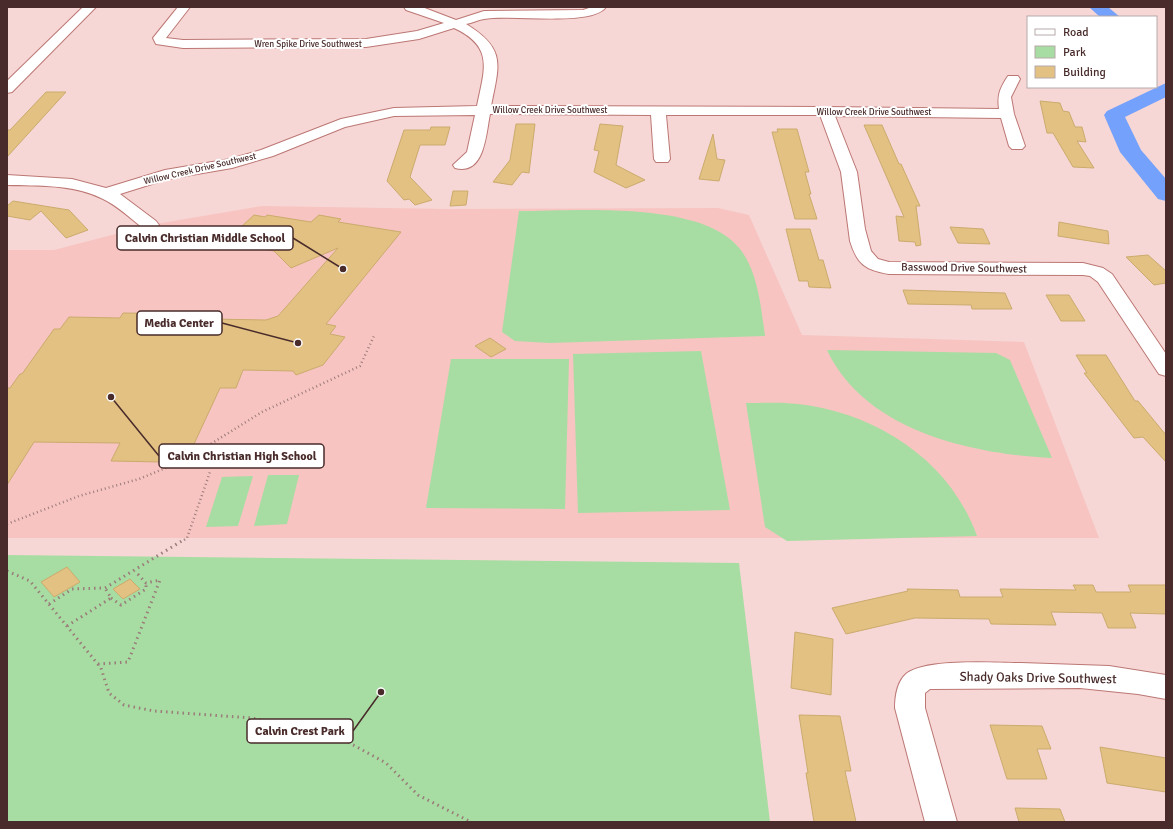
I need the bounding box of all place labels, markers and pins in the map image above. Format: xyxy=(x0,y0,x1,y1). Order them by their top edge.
callout: Calvin Christian Middle School xyxy=(117,226,293,250)
callout: Media Center xyxy=(137,311,222,335)
callout: Calvin Christian High School xyxy=(159,444,324,468)
callout: Calvin Crest Park xyxy=(247,719,353,743)

